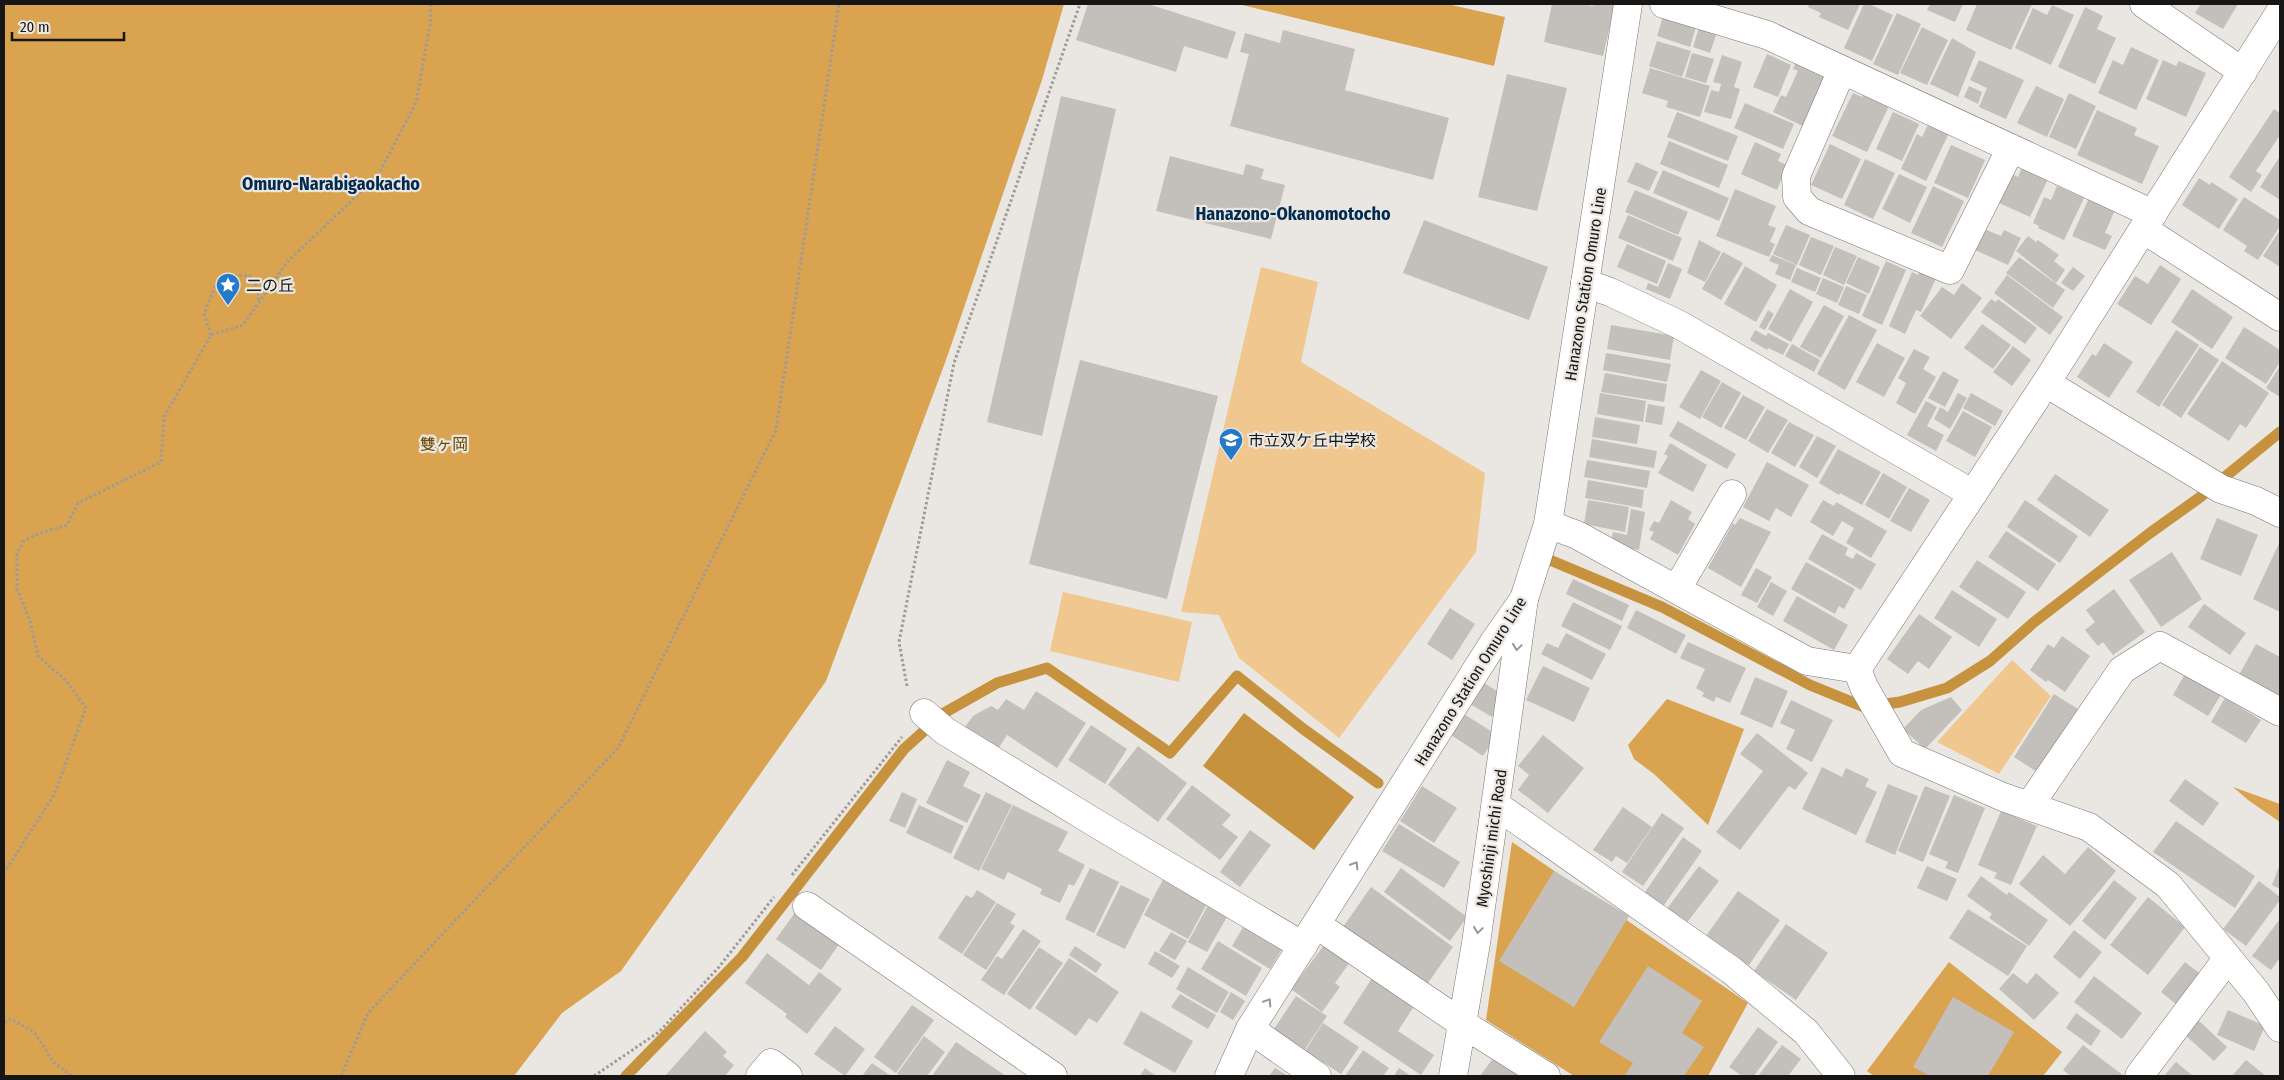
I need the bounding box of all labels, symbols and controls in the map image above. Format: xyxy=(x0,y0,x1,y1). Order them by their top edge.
scale bar xyxy=(12,10,125,42)
text: 20 m xyxy=(20,18,50,36)
district label: Omuro-Narabigaokacho xyxy=(242,173,420,195)
street label: Hanazono Station Omuro Line xyxy=(1561,186,1610,382)
district label: Hanazono-Okanomotocho xyxy=(1195,203,1391,225)
place icon: 二の丘 xyxy=(215,272,241,306)
place label: 二の丘 xyxy=(246,276,294,295)
school or university icon: 市立双ケ丘中学校 xyxy=(1218,427,1244,461)
place label: 市立双ケ丘中学校 xyxy=(1248,431,1376,450)
park label: 雙ヶ岡 xyxy=(420,435,468,454)
street label: Hanazono Station Omuro Line xyxy=(1411,593,1530,769)
one-way arrow xyxy=(1513,643,1523,652)
street label: Myoshinji michi Road xyxy=(1472,768,1511,908)
one-way arrow xyxy=(1348,861,1358,870)
one-way arrow xyxy=(1473,925,1483,934)
one-way arrow xyxy=(1261,998,1271,1007)

